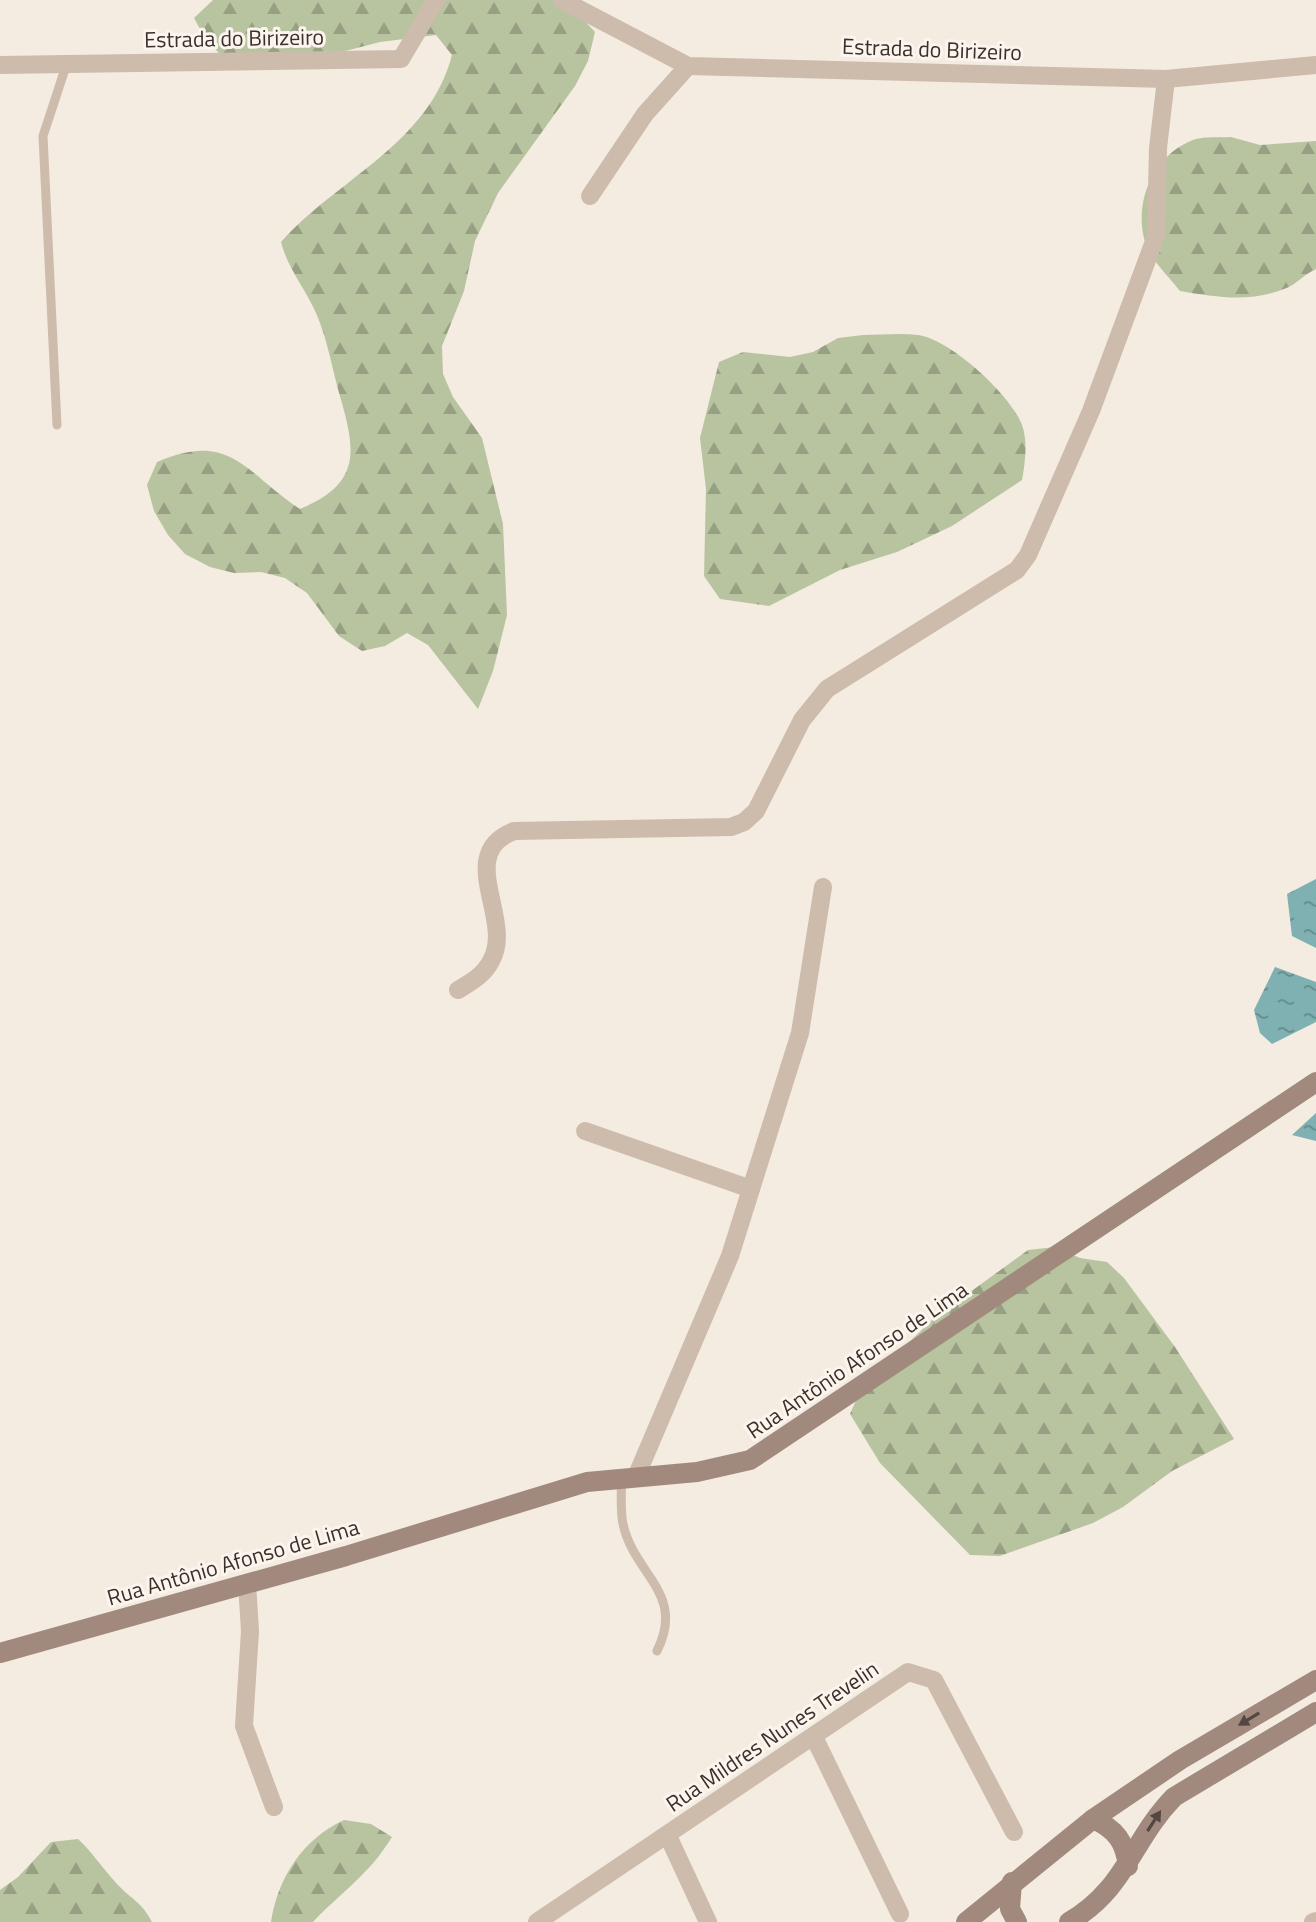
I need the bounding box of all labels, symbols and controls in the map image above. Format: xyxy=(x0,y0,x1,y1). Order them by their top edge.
street label: Estrada do Birizeiro xyxy=(144,19,324,57)
street label: Estrada do Birizeiro xyxy=(841,29,1023,69)
street label: Rua Antônio Afonso de Lima xyxy=(739,1273,975,1447)
street label: Rua Antônio Afonso de Lima xyxy=(103,1510,363,1614)
street label: Rua Mildres Nunes Trevelin xyxy=(659,1652,885,1820)
one-way arrow xyxy=(1238,1712,1260,1726)
one-way arrow xyxy=(1147,1811,1162,1832)

